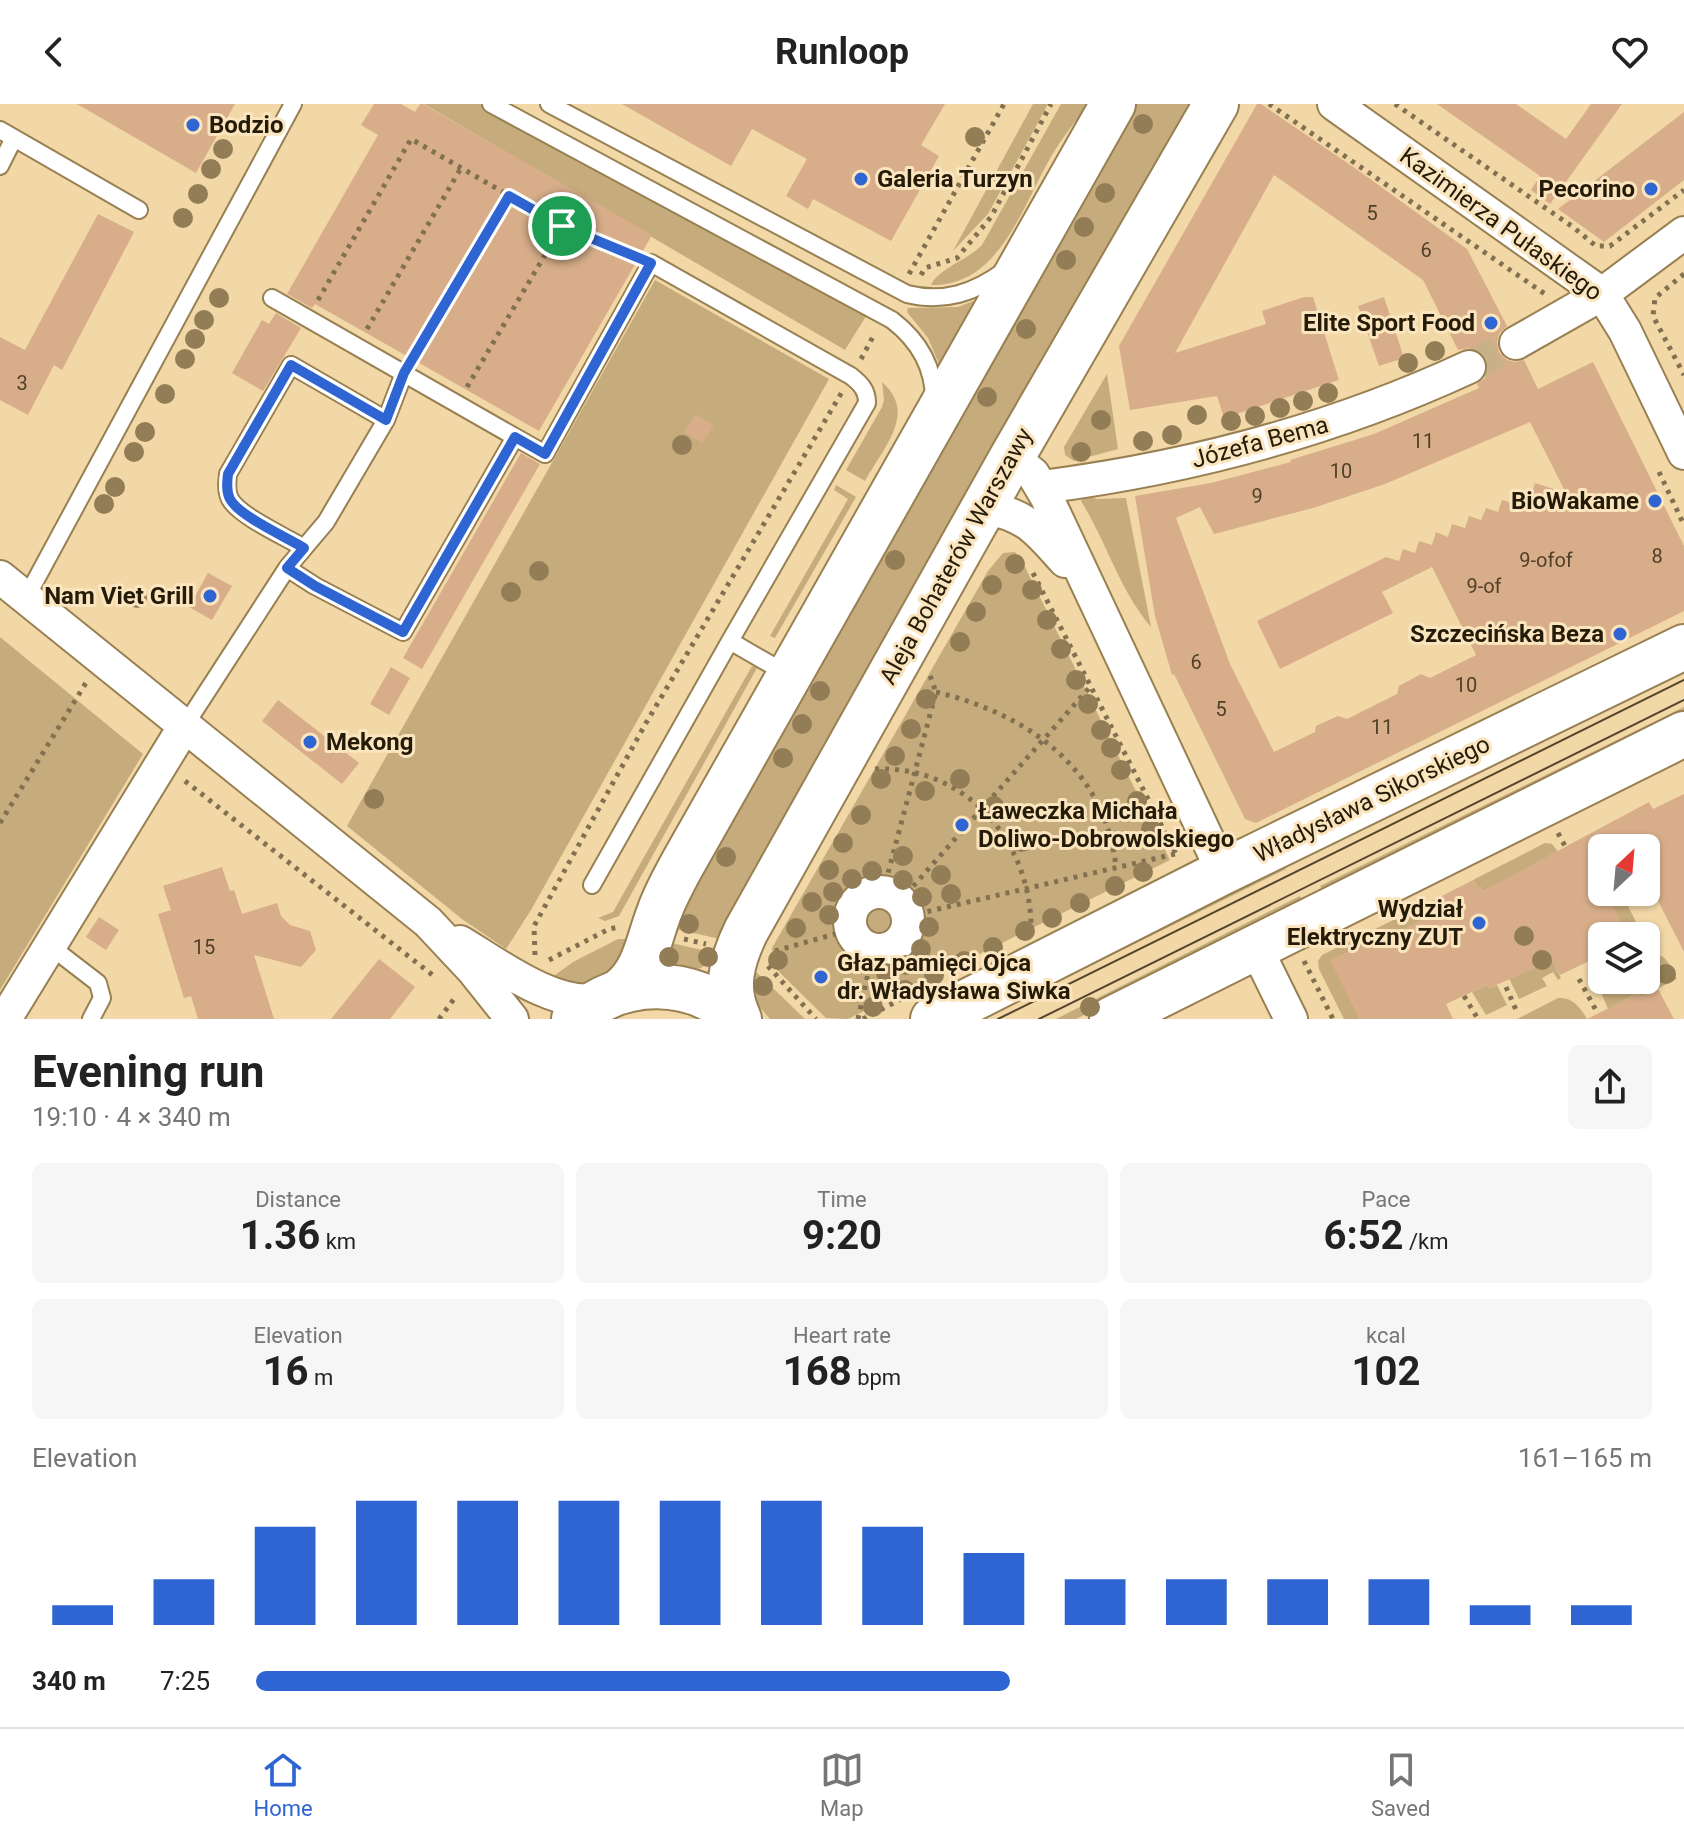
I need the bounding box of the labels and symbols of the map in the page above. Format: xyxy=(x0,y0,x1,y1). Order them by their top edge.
place label: Bodzio xyxy=(209,111,283,139)
marker: Bodzio xyxy=(184,116,202,134)
street label: Kazimierza Pułaskiego xyxy=(1395,141,1607,307)
place label: Galeria Turzyn xyxy=(877,165,1033,193)
marker: Galeria Turzyn xyxy=(852,170,870,188)
place label: Pecorino xyxy=(1539,175,1635,203)
marker: Pecorino xyxy=(1642,180,1660,198)
pin xyxy=(528,192,596,260)
house number: 5 xyxy=(1366,201,1378,225)
house number: 6 xyxy=(1420,238,1432,262)
place label: Elite Sport Food xyxy=(1303,309,1475,337)
marker: Elite Sport Food xyxy=(1482,314,1500,332)
house number: 3 xyxy=(16,371,28,395)
street label: Józefa Bema xyxy=(1189,410,1331,474)
street label: Aleja Bohaterów Warszawy xyxy=(874,422,1039,689)
house number: 11 xyxy=(1412,429,1434,453)
house number: 10 xyxy=(1330,459,1352,483)
house number: 9 xyxy=(1251,484,1263,508)
place label: BioWakame xyxy=(1511,487,1639,515)
marker: BioWakame xyxy=(1646,492,1664,510)
house number: 8 xyxy=(1651,544,1663,568)
house number: 9-ofof xyxy=(1519,548,1573,572)
house number: 9-of xyxy=(1466,574,1502,598)
place label: Nam Viet Grill xyxy=(44,582,194,610)
marker: Nam Viet Grill xyxy=(201,587,219,605)
place label: Szczecińska Beza xyxy=(1410,620,1604,648)
marker: Szczecińska Beza xyxy=(1611,625,1629,643)
house number: 6 xyxy=(1190,650,1202,674)
house number: 10 xyxy=(1455,673,1477,697)
house number: 5 xyxy=(1215,697,1227,721)
house number: 11 xyxy=(1371,715,1393,739)
place label: Mekong xyxy=(326,728,414,756)
street label: Władysława Sikorskiego xyxy=(1249,730,1495,868)
marker: Mekong xyxy=(301,733,319,751)
place label: Ławeczka Michała Doliwo-Dobrowolskiego xyxy=(978,797,1234,853)
marker: Ławeczka Michała Doliwo-Dobrowolskiego xyxy=(953,816,971,834)
north arrow xyxy=(1588,834,1660,906)
place label: Wydział Elektryczny ZUT xyxy=(1287,895,1463,951)
marker: Wydział Elektryczny ZUT xyxy=(1470,914,1488,932)
house number: 15 xyxy=(193,935,215,959)
place label: Głaz pamięci Ojca dr. Władysława Siwka xyxy=(837,949,1071,1005)
marker: Głaz pamięci Ojca dr. Władysława Siwka xyxy=(812,968,830,986)

